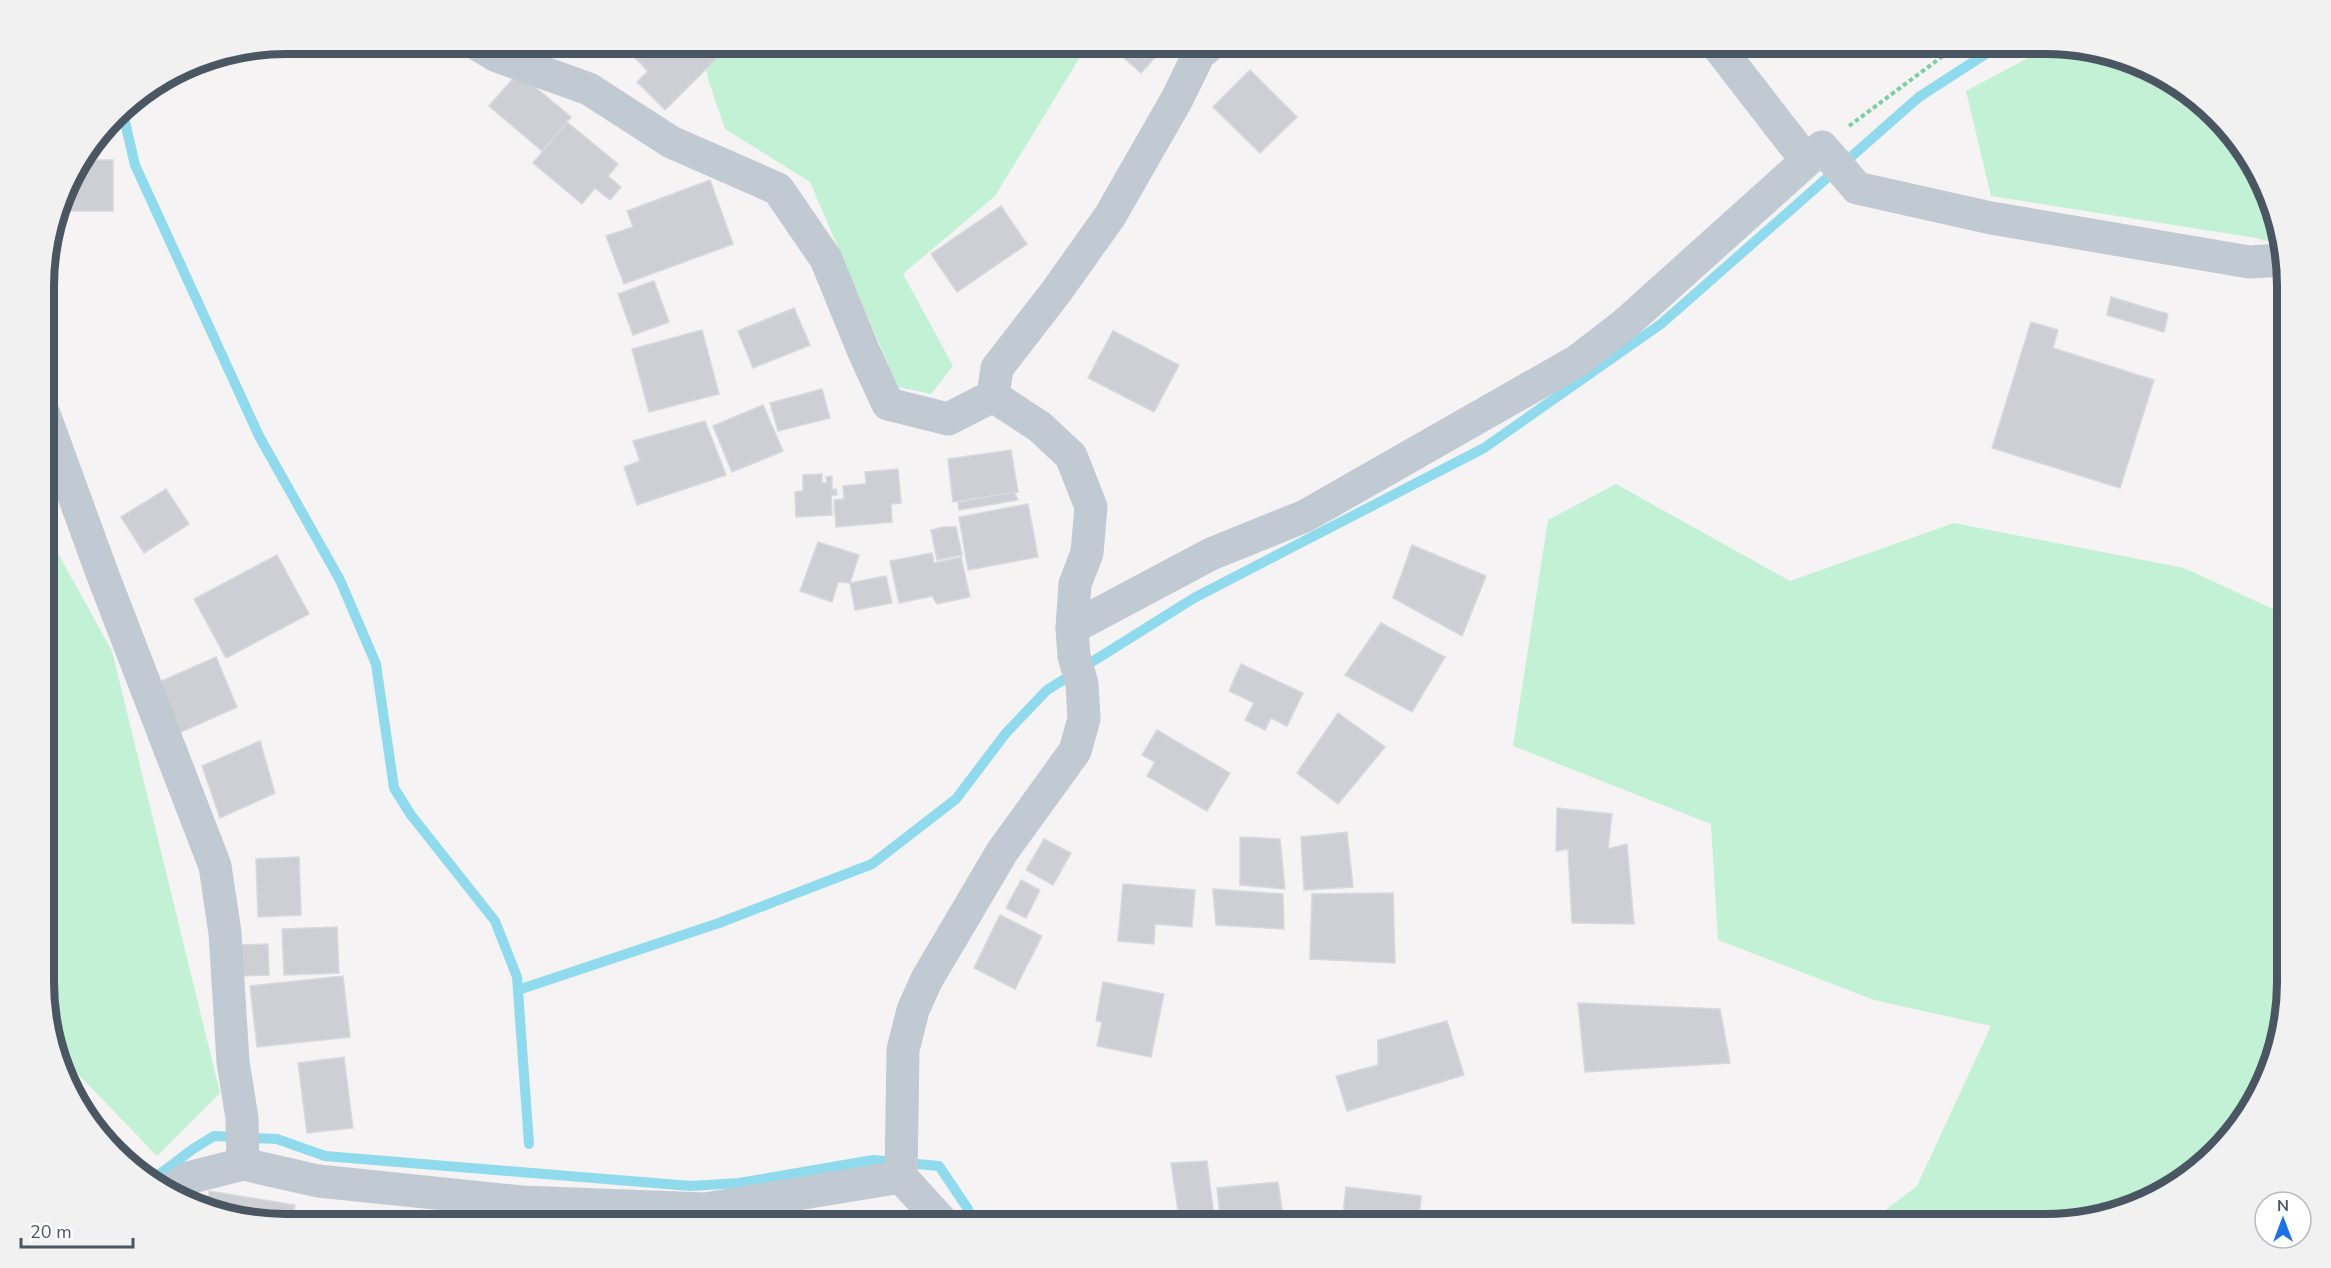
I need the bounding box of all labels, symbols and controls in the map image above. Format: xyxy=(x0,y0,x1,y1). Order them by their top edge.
north arrow xyxy=(2253,1190,2313,1250)
text: N xyxy=(2277,1195,2289,1217)
scale bar xyxy=(21,1211,134,1249)
text: 20 m xyxy=(30,1220,72,1244)

